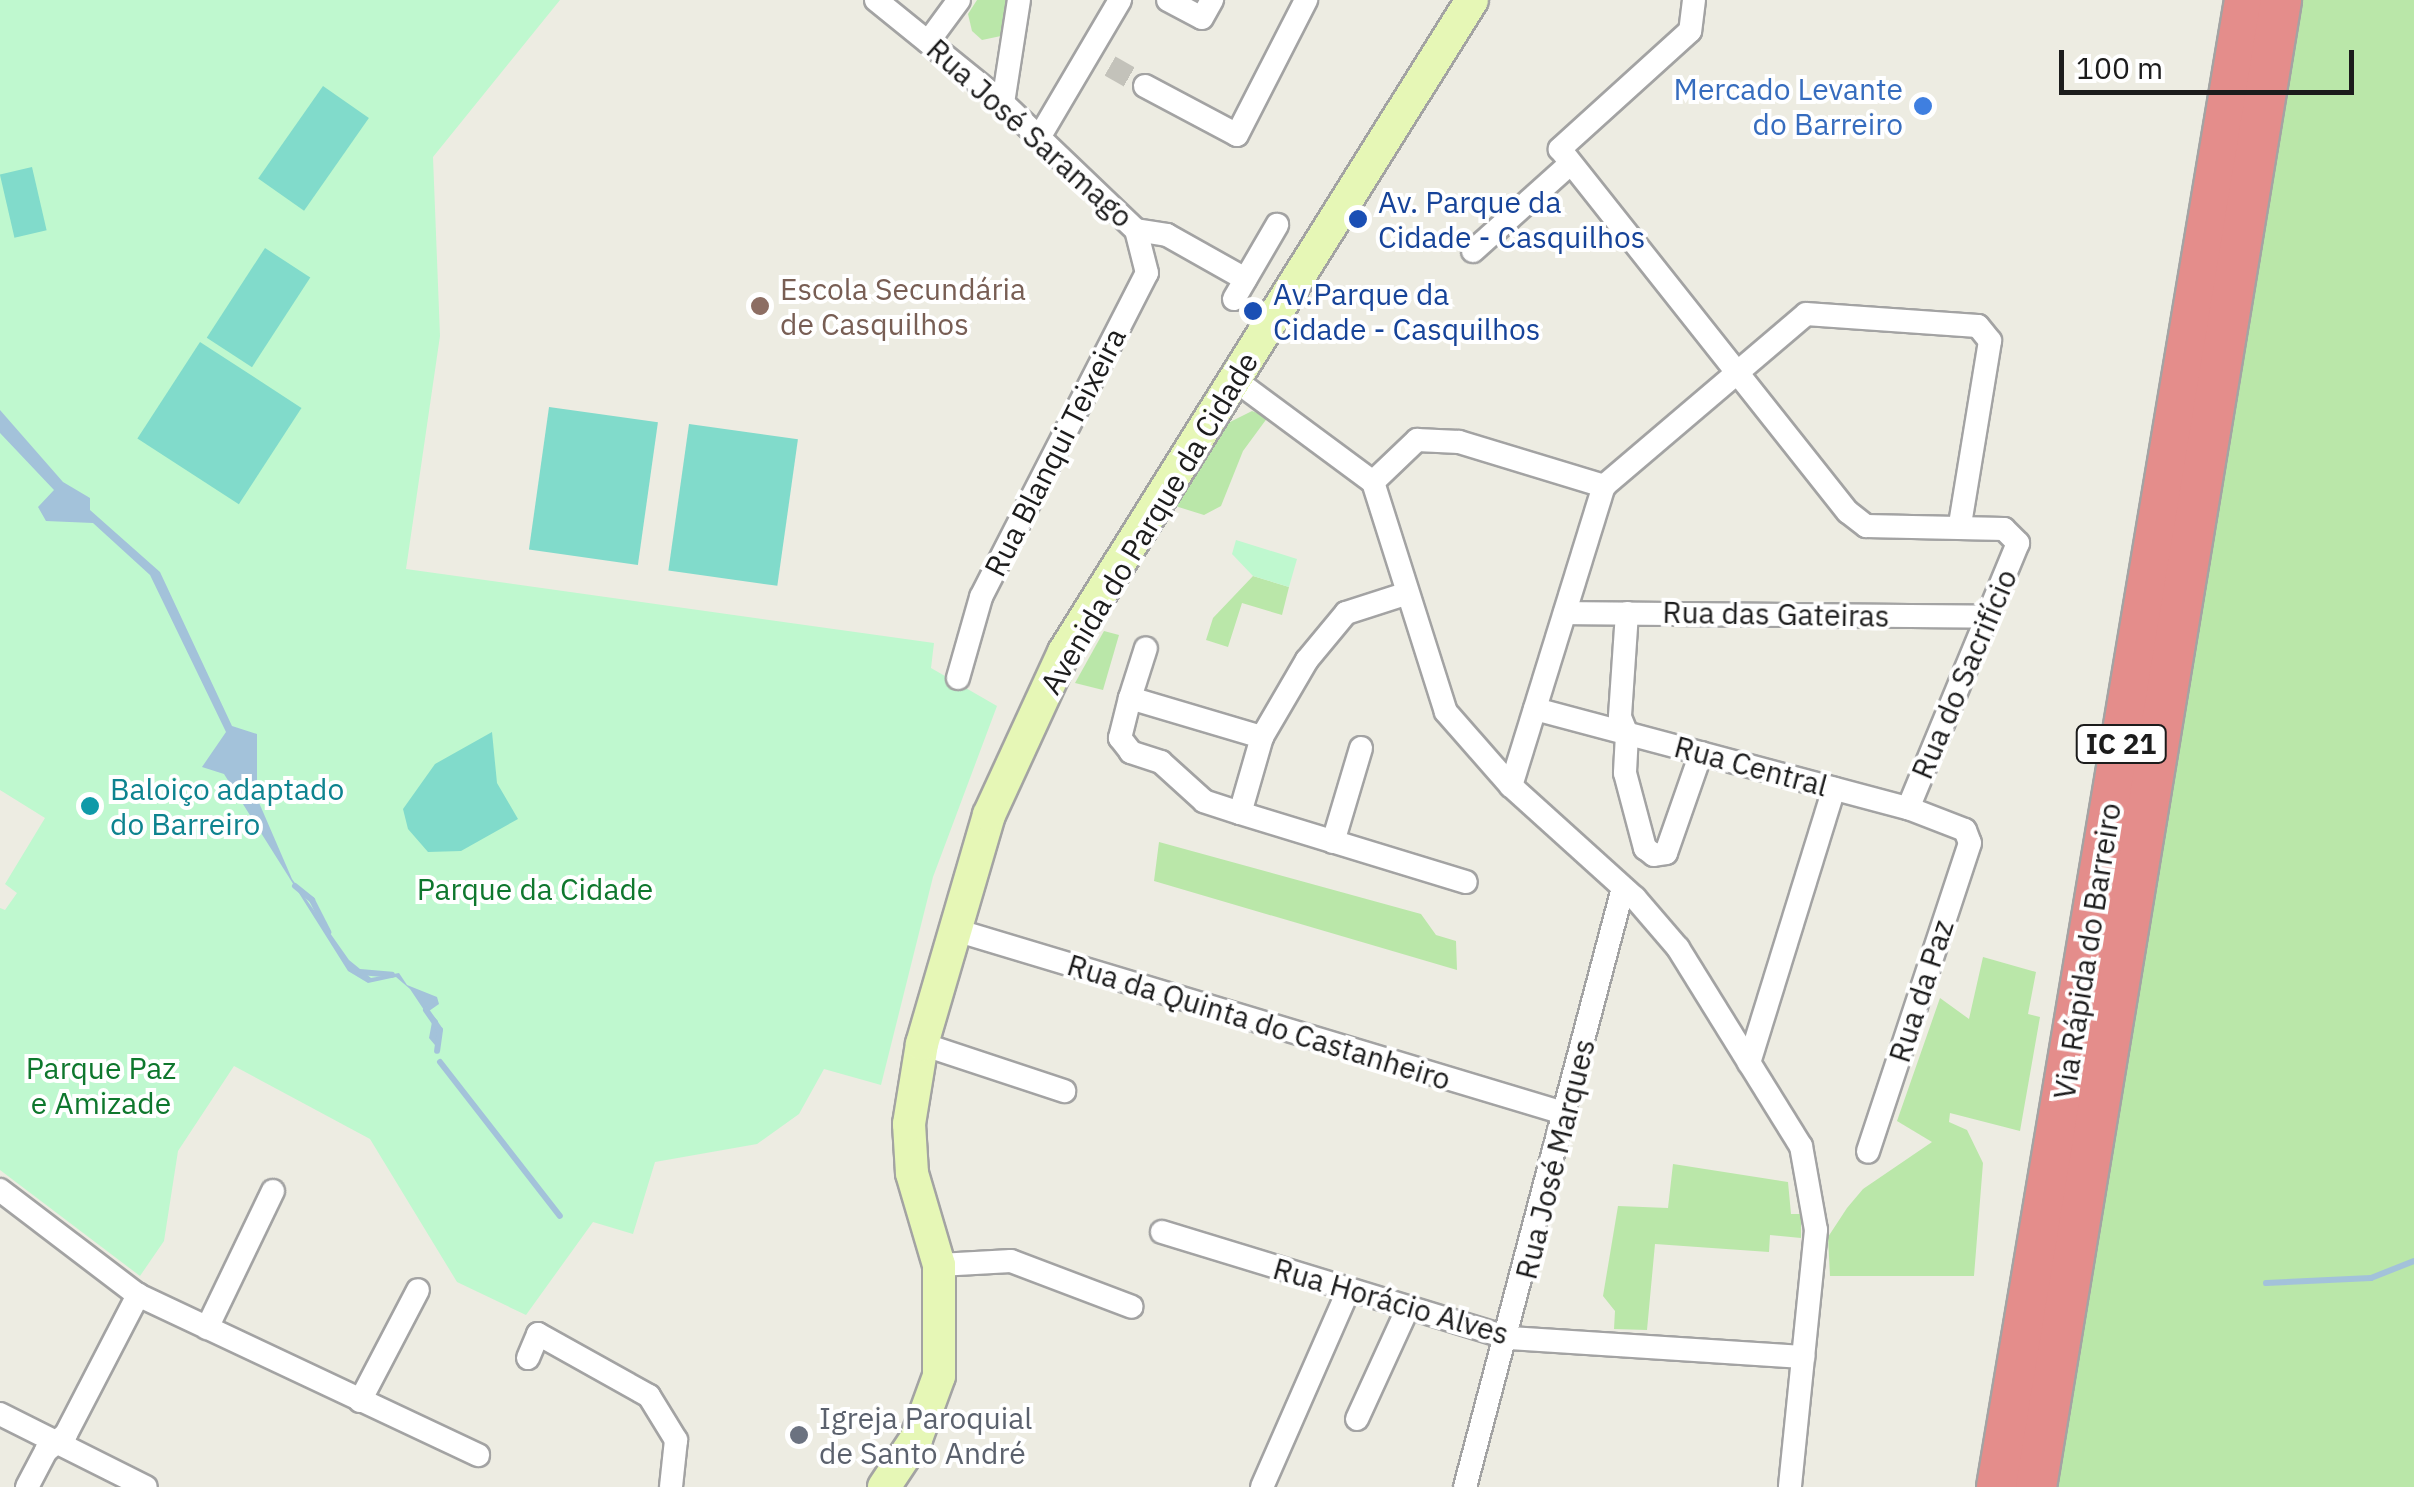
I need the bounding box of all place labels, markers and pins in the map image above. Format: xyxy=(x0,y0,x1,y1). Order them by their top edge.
place label: Mercado Levante do Barreiro xyxy=(1674,71,1903,142)
marker: Mercado Levante do Barreiro xyxy=(1912,95,1934,117)
place label: Av. Parque da Cidade - Casquilhos xyxy=(1378,184,1645,254)
marker: Av. Parque da Cidade - Casquilhos xyxy=(1347,208,1369,230)
place label: Escola Secundária de Casquilhos xyxy=(780,271,1026,342)
place label: Av.Parque da Cidade - Casquilhos xyxy=(1273,276,1540,346)
marker: Escola Secundária de Casquilhos xyxy=(749,295,771,317)
marker: Av.Parque da Cidade - Casquilhos xyxy=(1242,300,1264,322)
place label: Baloiço adaptado do Barreiro xyxy=(110,771,344,842)
marker: Baloiço adaptado do Barreiro xyxy=(79,795,101,817)
place label: Igreja Paroquial de Santo André xyxy=(819,1400,1032,1470)
marker: Igreja Paroquial de Santo André xyxy=(788,1424,810,1446)

